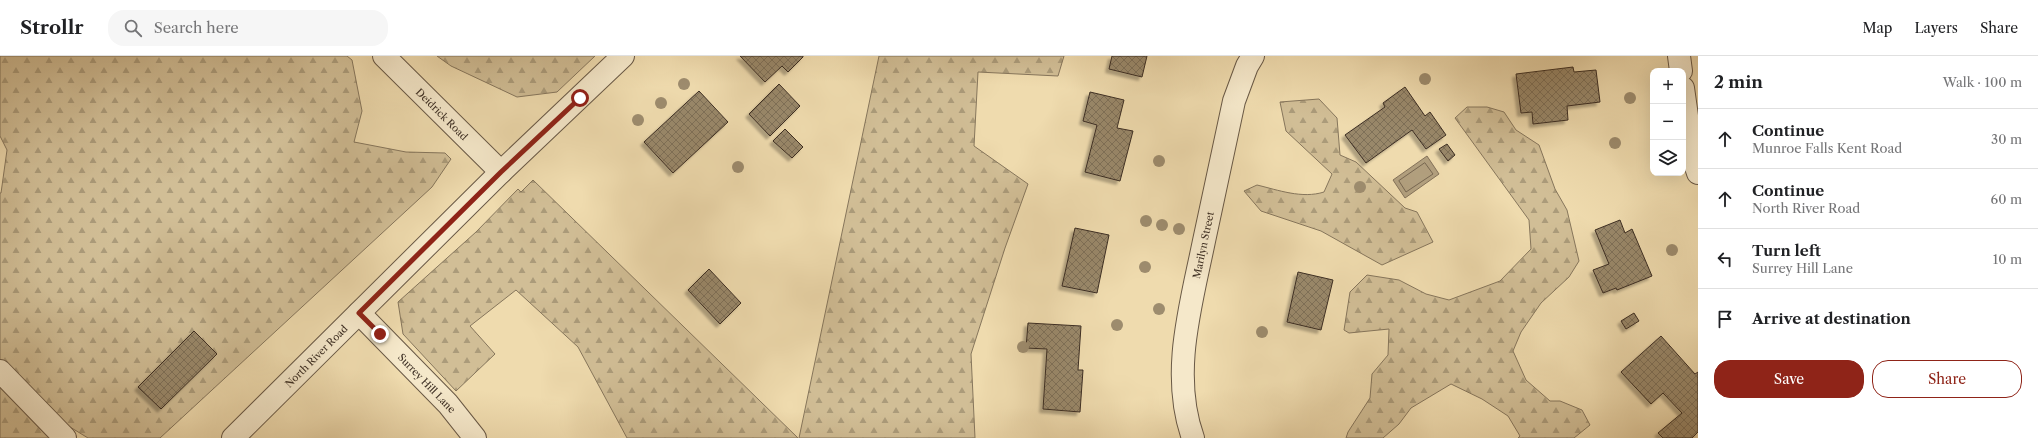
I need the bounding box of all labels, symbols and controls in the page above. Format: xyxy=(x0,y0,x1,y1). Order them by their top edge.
search box xyxy=(108,10,388,46)
text: Strollr xyxy=(20,16,84,39)
icon: search xyxy=(122,17,144,39)
text: Search here xyxy=(154,18,239,37)
text: Map xyxy=(1862,19,1892,37)
text: Layers xyxy=(1914,19,1958,37)
text: Share xyxy=(1980,19,2018,37)
map controls xyxy=(1650,68,1686,176)
button: + xyxy=(1650,68,1686,104)
text: 2 min xyxy=(1714,72,1763,92)
text: Walk · 100 m xyxy=(1943,74,2022,90)
street label: Deidrick Road xyxy=(413,86,470,143)
route start xyxy=(571,89,589,107)
button: − xyxy=(1650,104,1686,140)
text: Continue xyxy=(1752,121,1824,140)
icon: ahead xyxy=(1714,128,1736,150)
text: 30 m xyxy=(1991,131,2022,147)
button: layers xyxy=(1650,140,1686,176)
text: Munroe Falls Kent Road xyxy=(1752,140,1902,156)
text: Continue xyxy=(1752,181,1824,200)
icon: ahead xyxy=(1714,188,1736,210)
text: 60 m xyxy=(1991,191,2022,207)
text: North River Road xyxy=(1752,200,1860,216)
street label: Marilyn Street xyxy=(1190,210,1217,280)
text: Turn left xyxy=(1752,241,1821,260)
icon: left xyxy=(1714,248,1736,270)
text: 10 m xyxy=(1993,251,2022,267)
text: Surrey Hill Lane xyxy=(1752,260,1853,276)
icon: arrive xyxy=(1714,308,1736,330)
text: Arrive at destination xyxy=(1752,309,1911,328)
street label: North River Road xyxy=(282,322,350,390)
route end xyxy=(371,325,389,343)
street label: Surrey Hill Lane xyxy=(395,351,459,416)
button: Save xyxy=(1714,360,1864,398)
button: Share xyxy=(1872,360,2022,398)

